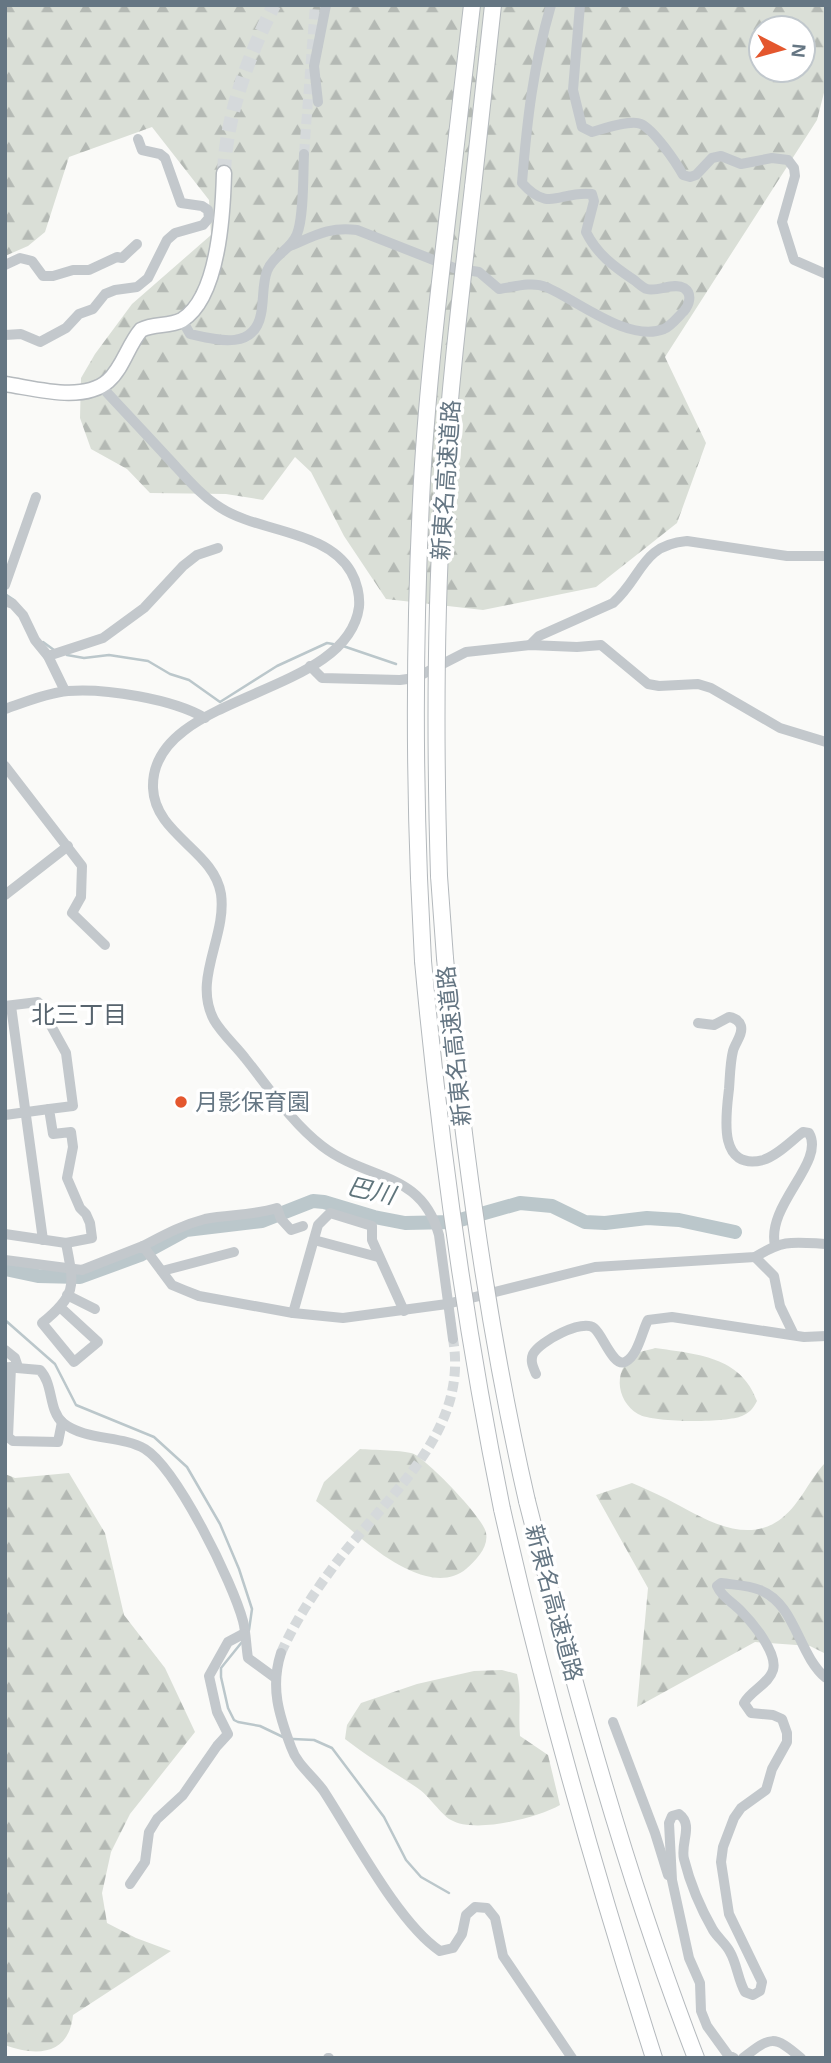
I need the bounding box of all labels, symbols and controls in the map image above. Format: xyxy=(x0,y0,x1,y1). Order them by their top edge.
north arrow xyxy=(747,14,817,84)
text: N xyxy=(787,43,810,59)
street label: 新東名高速道路 xyxy=(427,399,465,561)
street label: 新東名高速道路 xyxy=(433,965,475,1127)
district label: 北三丁目 xyxy=(31,1001,127,1028)
place label: 月影保育園 xyxy=(195,1089,310,1115)
marker: 月影保育園 xyxy=(173,1094,189,1110)
water label: 巴川 xyxy=(345,1172,400,1210)
street label: 新東名高速道路 xyxy=(521,1522,587,1684)

